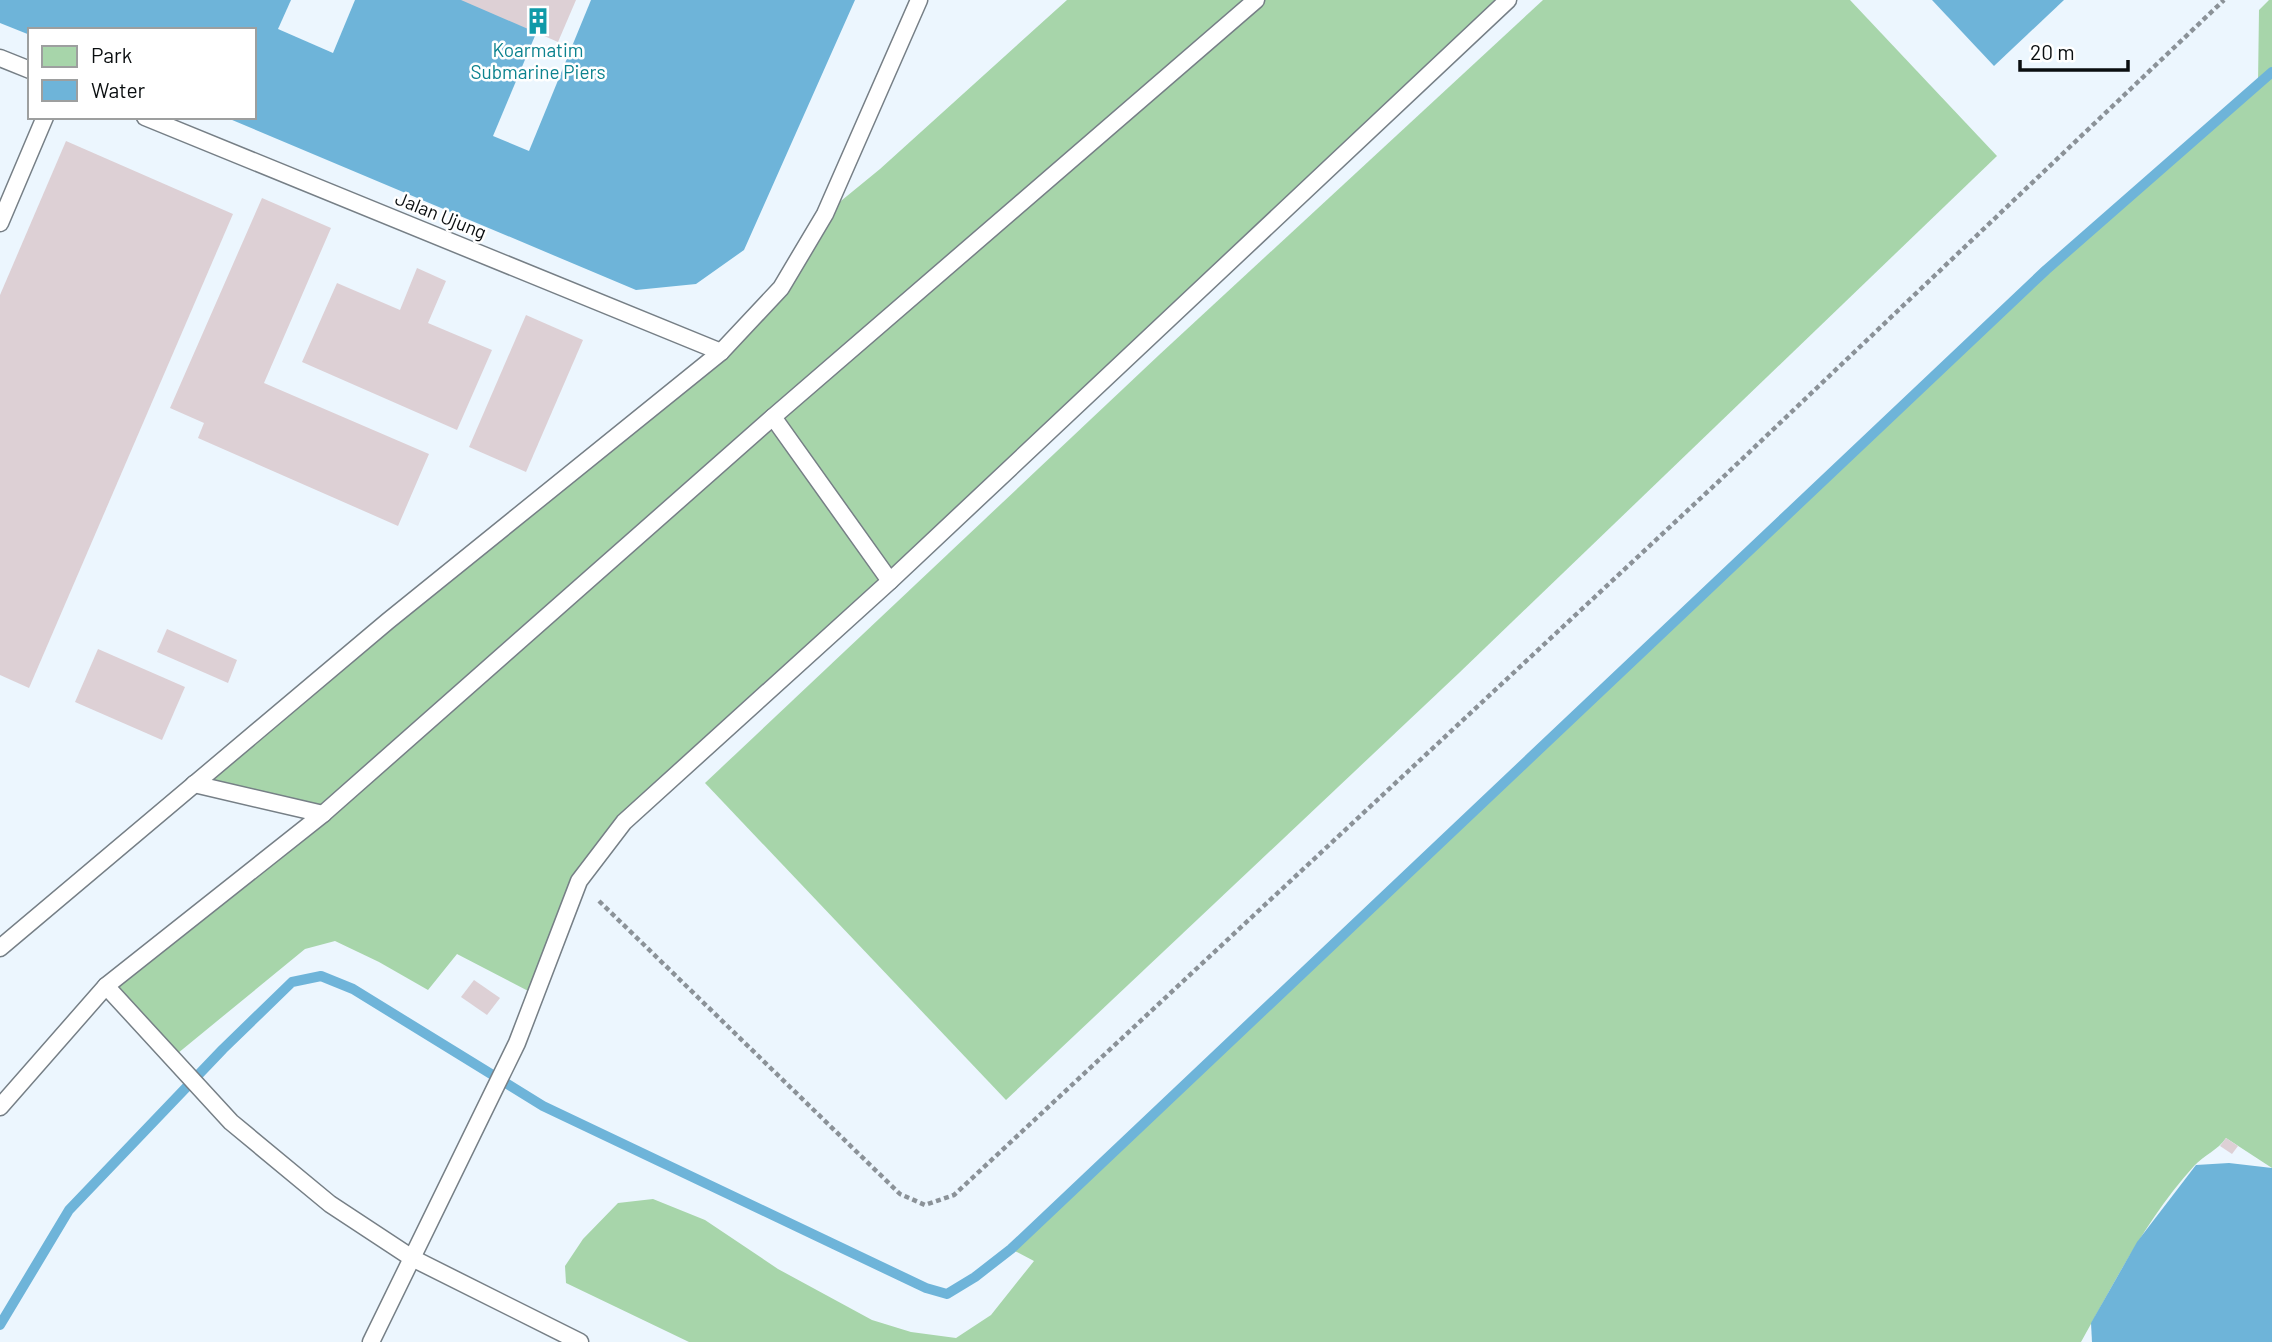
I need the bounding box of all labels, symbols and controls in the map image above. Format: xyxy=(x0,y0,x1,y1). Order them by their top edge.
building icon: Koarmatim Submarine Piers xyxy=(523,6,553,36)
legend xyxy=(28,28,256,119)
scale bar xyxy=(2020,28,2128,72)
place label: Koarmatim Submarine Piers xyxy=(470,38,606,83)
text: 20 m xyxy=(2030,39,2075,64)
text: Park xyxy=(91,42,132,67)
text: Water xyxy=(91,77,146,102)
street label: Jalan Ujung xyxy=(392,186,490,243)

